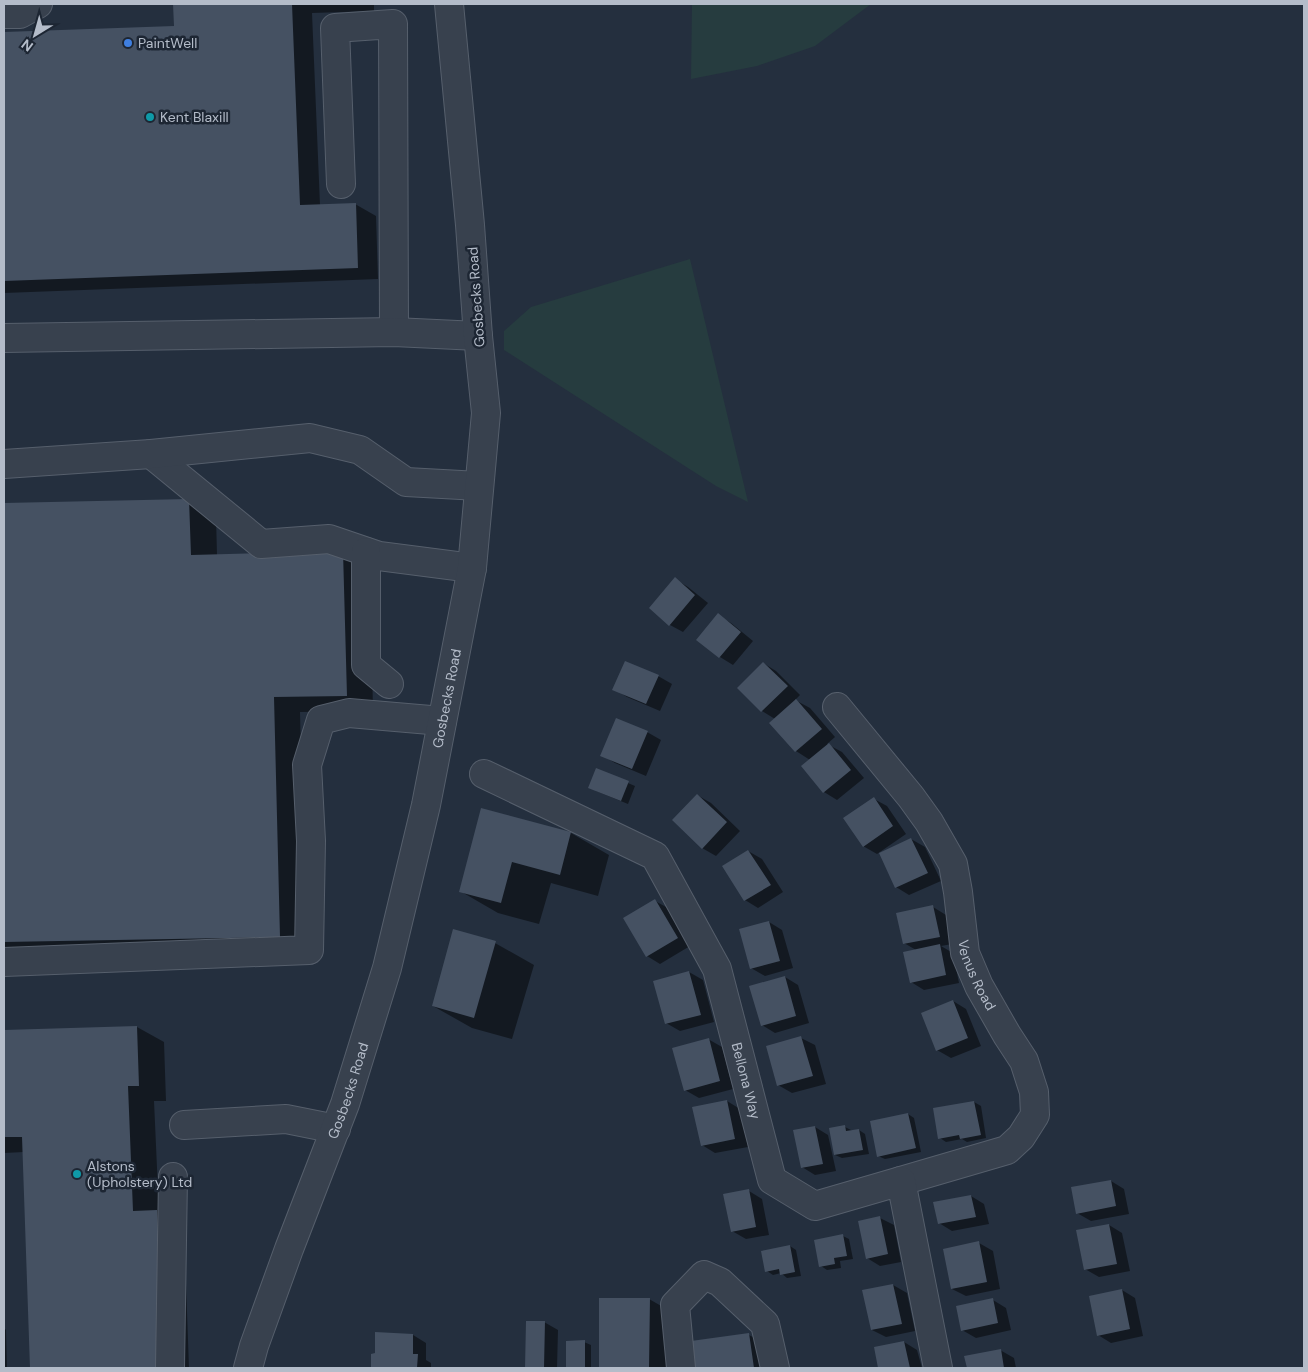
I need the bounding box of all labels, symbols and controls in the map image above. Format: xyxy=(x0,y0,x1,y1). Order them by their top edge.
north arrow xyxy=(10,10,60,60)
place label: PaintWell xyxy=(138,34,197,52)
text: N xyxy=(18,35,37,56)
marker: PaintWell xyxy=(122,37,134,49)
place label: Kent Blaxill xyxy=(160,108,229,126)
marker: Kent Blaxill xyxy=(144,111,156,123)
street label: Gosbecks Road xyxy=(464,246,488,348)
street label: Gosbecks Road xyxy=(428,647,465,749)
street label: Venus Road xyxy=(955,939,1000,1014)
street label: Gosbecks Road xyxy=(323,1040,372,1142)
street label: Bellona Way xyxy=(728,1041,765,1121)
place label: Alstons (Upholstery) Ltd xyxy=(87,1157,192,1191)
marker: Alstons (Upholstery) Ltd xyxy=(71,1168,83,1180)

